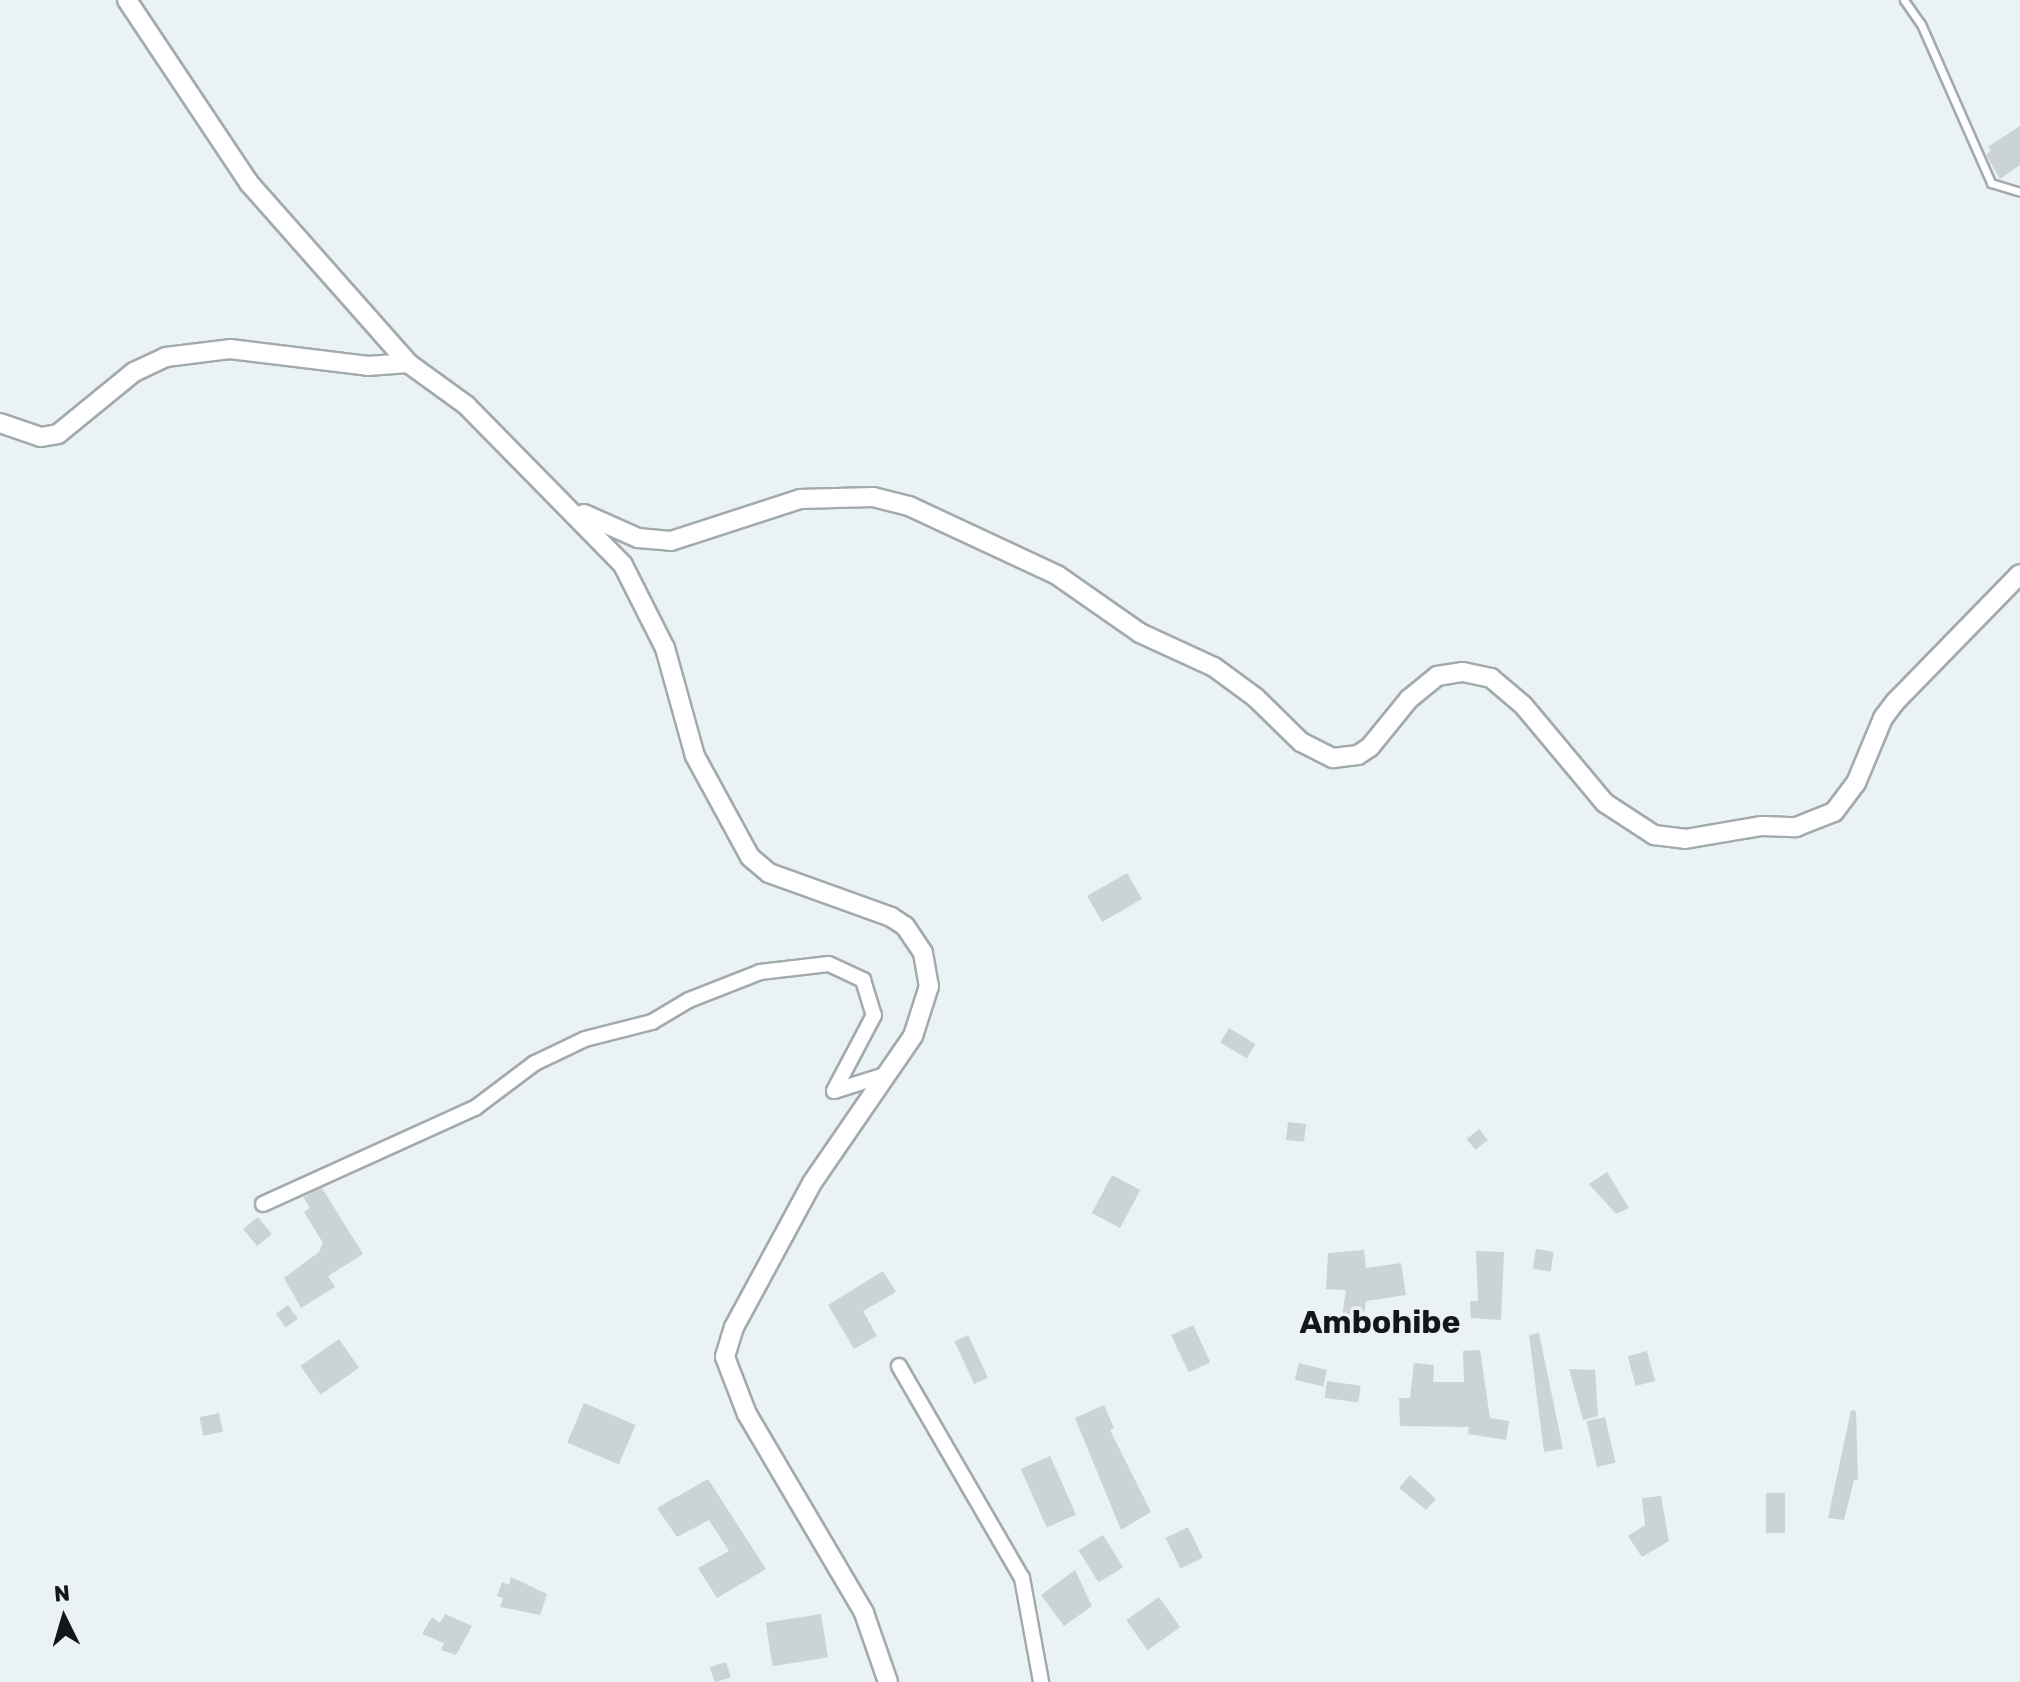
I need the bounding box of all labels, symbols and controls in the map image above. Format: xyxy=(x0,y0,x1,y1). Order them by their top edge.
district label: Ambohibe xyxy=(1299,1303,1461,1341)
north arrow xyxy=(24,1578,104,1658)
text: N xyxy=(53,1579,71,1608)

